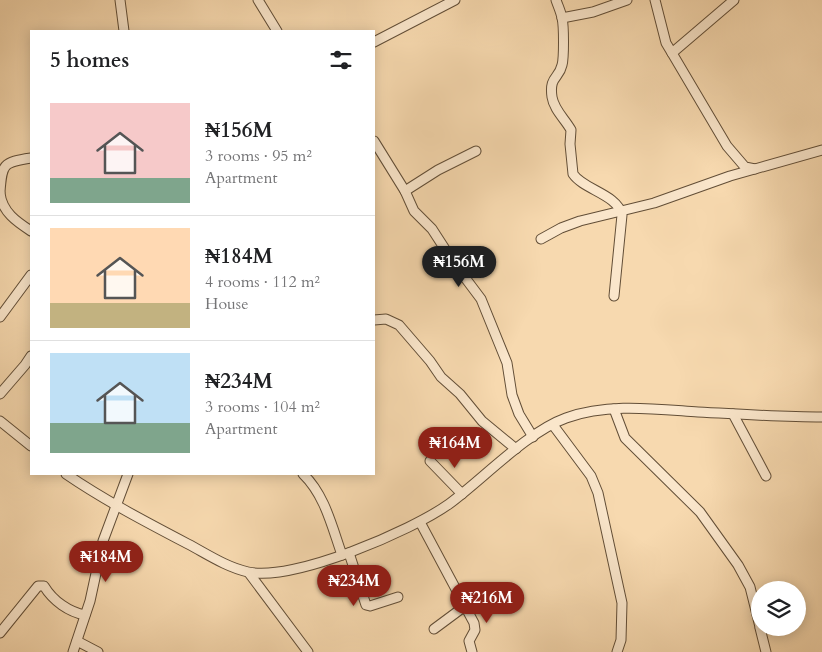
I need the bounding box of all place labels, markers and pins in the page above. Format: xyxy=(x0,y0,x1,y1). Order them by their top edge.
pin: ₦156M xyxy=(424,246,494,288)
pin: ₦164M xyxy=(420,426,490,469)
pin: ₦184M xyxy=(71,540,141,583)
pin: ₦234M xyxy=(319,564,389,607)
pin: ₦216M xyxy=(452,582,522,624)

